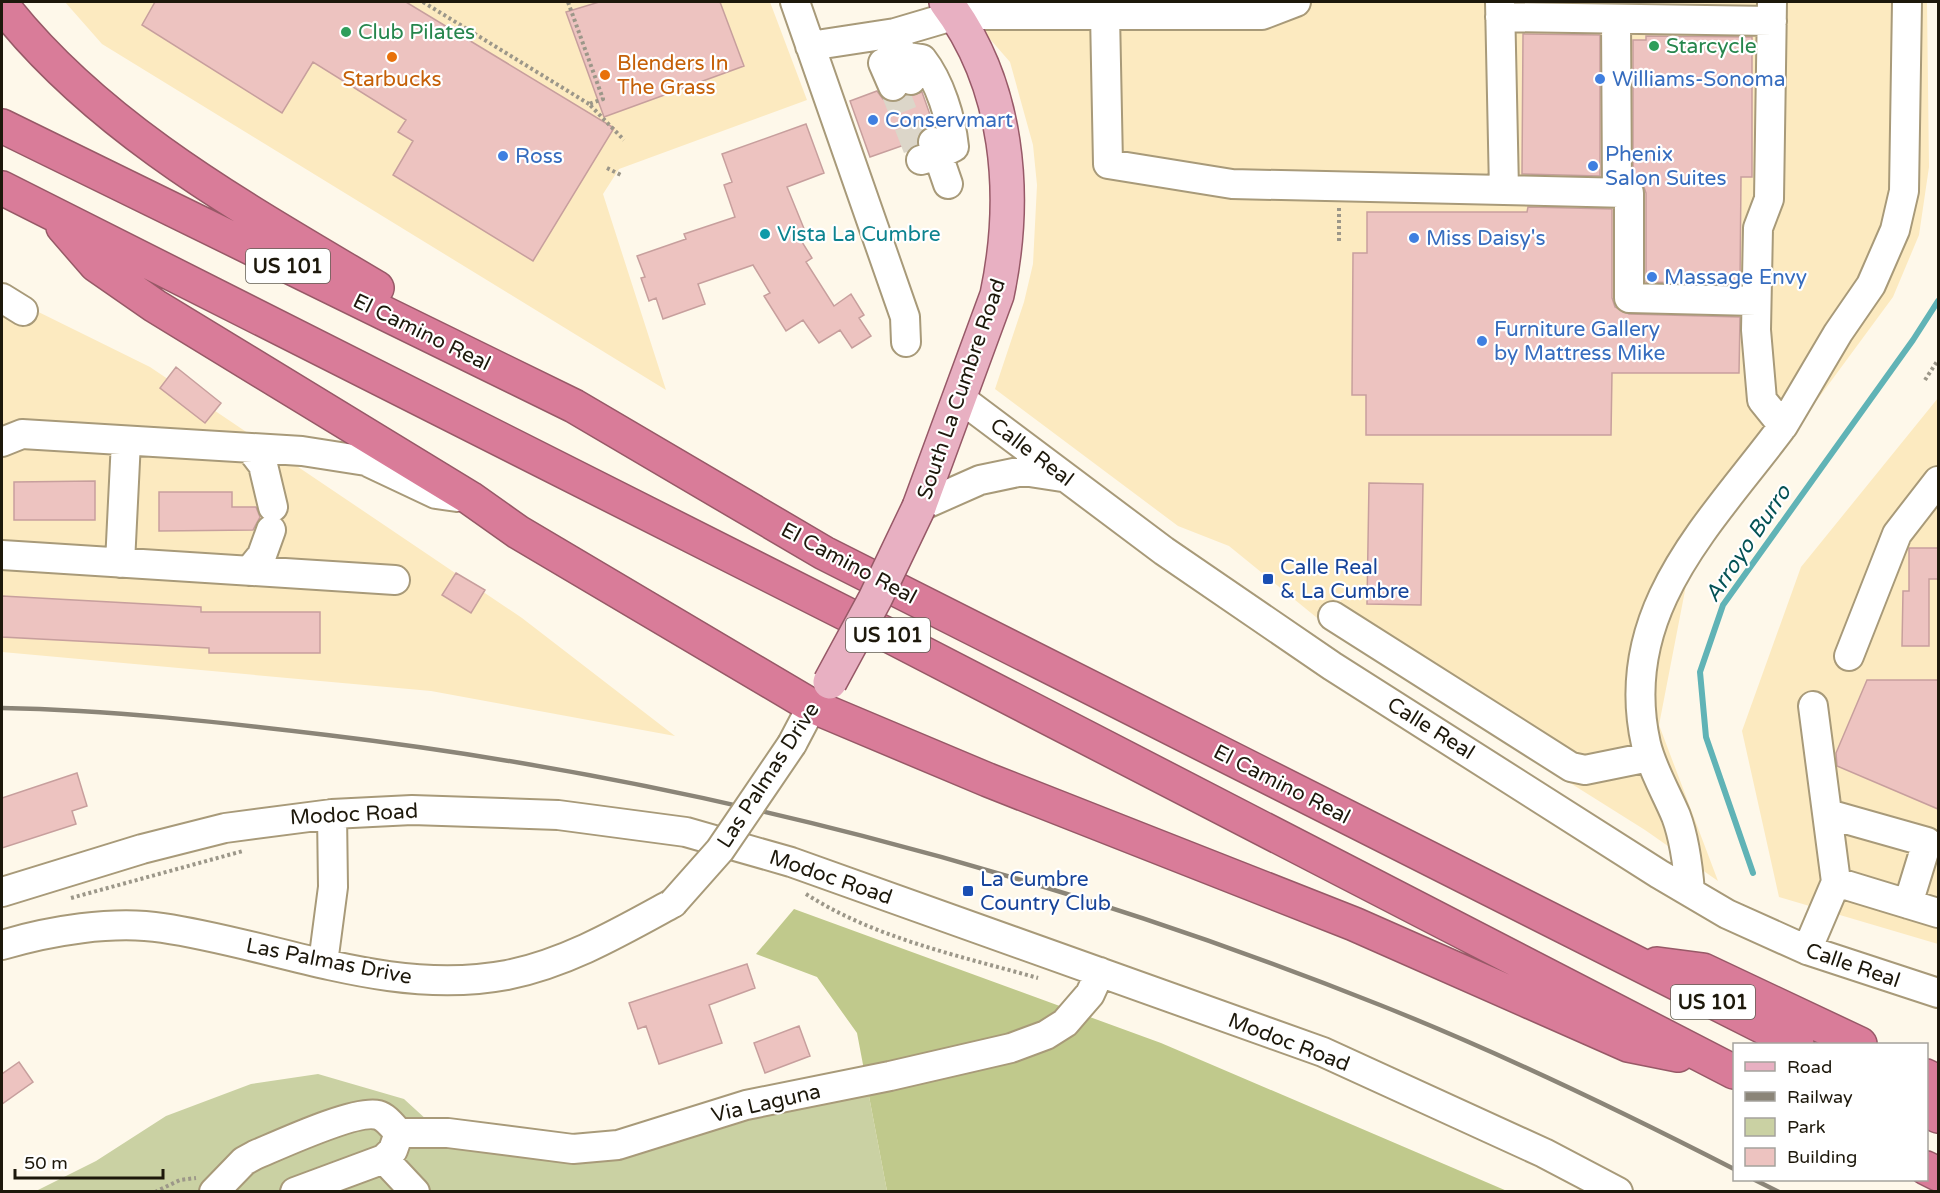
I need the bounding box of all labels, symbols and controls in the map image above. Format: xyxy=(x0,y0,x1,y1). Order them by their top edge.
place label: Club Pilates xyxy=(358,20,475,45)
marker: Club Pilates xyxy=(339,25,353,39)
place label: Starcycle xyxy=(1666,34,1757,59)
marker: Starcycle xyxy=(1647,39,1661,53)
marker: Starbucks xyxy=(385,50,399,64)
place label: Blenders In The Grass xyxy=(617,51,729,100)
place label: Starbucks xyxy=(343,67,442,92)
place label: Williams-Sonoma xyxy=(1612,67,1786,92)
marker: Blenders In The Grass xyxy=(598,68,612,82)
marker: Williams-Sonoma xyxy=(1593,72,1607,86)
place label: Conservmart xyxy=(885,108,1013,133)
marker: Conservmart xyxy=(866,113,880,127)
place label: Phenix Salon Suites xyxy=(1605,142,1727,191)
place label: Ross xyxy=(515,144,563,169)
marker: Ross xyxy=(496,149,510,163)
marker: Phenix Salon Suites xyxy=(1586,159,1600,173)
place label: Vista La Cumbre xyxy=(777,222,941,247)
place label: Miss Daisy's xyxy=(1426,226,1546,251)
marker: Vista La Cumbre xyxy=(758,227,772,241)
marker: Miss Daisy's xyxy=(1407,231,1421,245)
road number: US 101 xyxy=(246,249,330,283)
place label: Massage Envy xyxy=(1664,265,1807,290)
marker: Massage Envy xyxy=(1645,270,1659,284)
street label: South La Cumbre Road xyxy=(912,276,1011,503)
street label: El Camino Real xyxy=(349,288,495,377)
place label: Furniture Gallery by Mattress Mike xyxy=(1494,317,1666,366)
marker: Furniture Gallery by Mattress Mike xyxy=(1475,334,1489,348)
street label: Calle Real xyxy=(985,413,1078,492)
water label: Arroyo Burro xyxy=(1699,479,1797,607)
street label: El Camino Real xyxy=(777,517,921,610)
place label: Calle Real & La Cumbre xyxy=(1280,555,1410,604)
marker: Calle Real & La Cumbre xyxy=(1261,572,1275,586)
road number: US 101 xyxy=(846,618,930,652)
street label: Calle Real xyxy=(1383,692,1479,765)
street label: Las Palmas Drive xyxy=(712,698,825,853)
street label: El Camino Real xyxy=(1209,739,1354,830)
street label: Modoc Road xyxy=(289,799,419,830)
street label: Modoc Road xyxy=(766,845,896,910)
place label: La Cumbre Country Club xyxy=(980,867,1111,916)
marker: La Cumbre Country Club xyxy=(961,884,975,898)
street label: Las Palmas Drive xyxy=(244,933,414,990)
street label: Calle Real xyxy=(1802,938,1903,993)
road number: US 101 xyxy=(1671,985,1755,1019)
street label: Modoc Road xyxy=(1224,1008,1353,1077)
legend xyxy=(1733,1043,1928,1181)
text: Road xyxy=(1787,1056,1832,1078)
street label: Via Laguna xyxy=(709,1079,823,1128)
text: Railway xyxy=(1787,1086,1853,1108)
text: Park xyxy=(1787,1116,1826,1138)
scale bar xyxy=(15,1142,164,1180)
text: Building xyxy=(1787,1146,1857,1168)
text: 50 m xyxy=(24,1152,68,1174)

